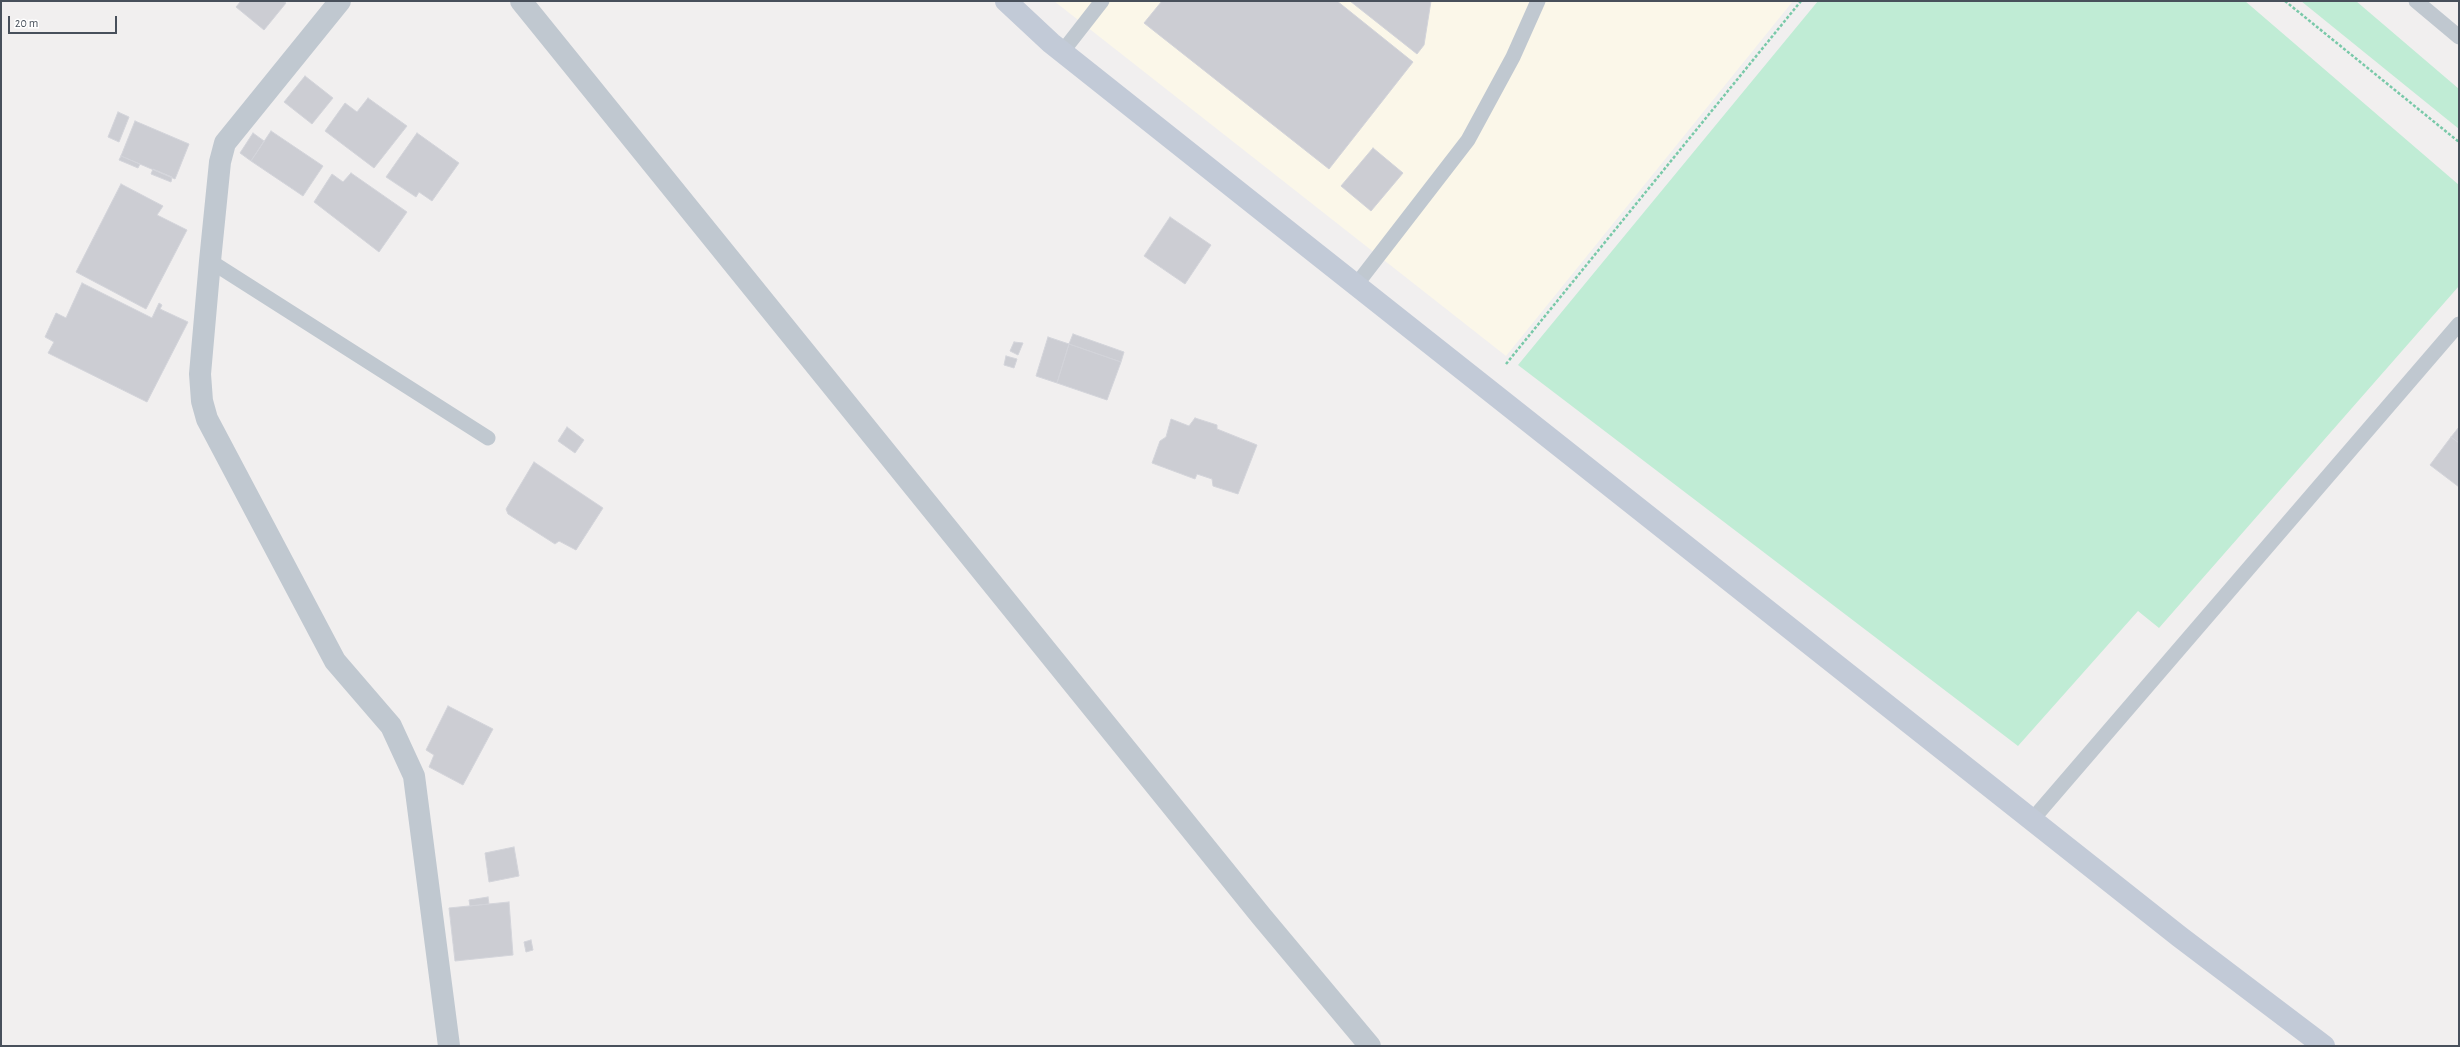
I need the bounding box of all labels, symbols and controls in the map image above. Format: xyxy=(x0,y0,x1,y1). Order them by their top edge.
scale bar xyxy=(10,8,119,34)
text: 20 m xyxy=(15,17,38,29)

